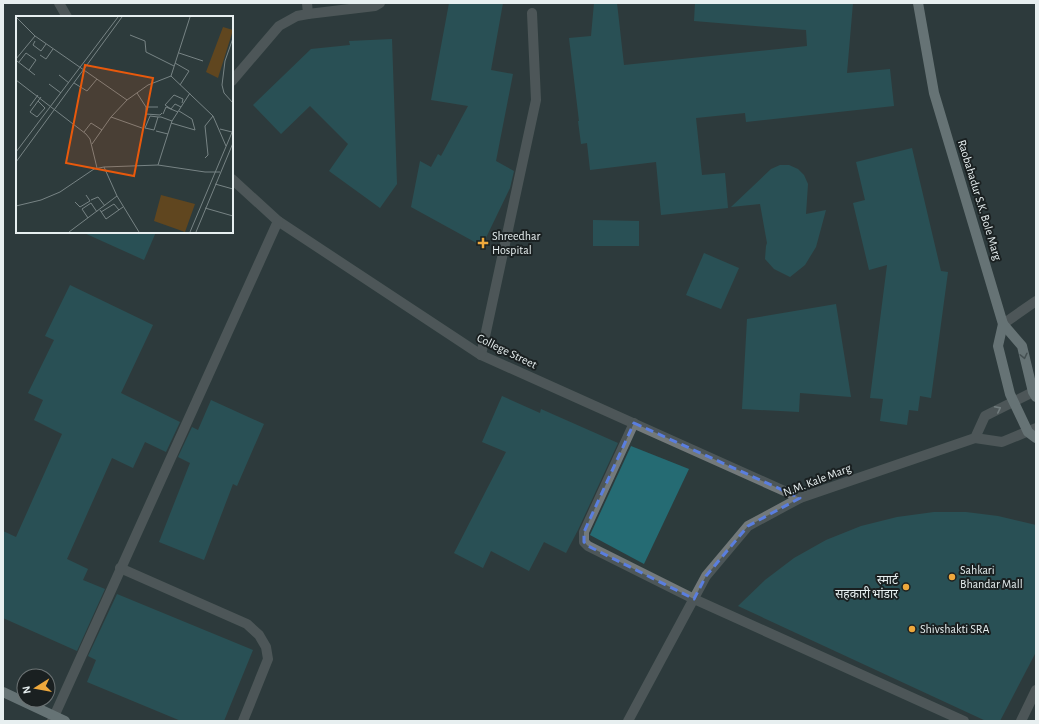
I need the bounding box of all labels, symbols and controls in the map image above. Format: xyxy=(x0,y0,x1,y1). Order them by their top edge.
inset map xyxy=(16,16,233,233)
street label: Raobahadur S.K. Bole Marg xyxy=(956,138,1004,262)
place label: Shreedhar Hospital xyxy=(492,230,540,256)
marker: Shreedhar Hospital xyxy=(477,237,489,249)
street label: College Street xyxy=(475,331,539,371)
one-way arrow xyxy=(1020,352,1028,359)
one-way arrow xyxy=(994,406,1001,414)
street label: N.M. Kale Marg xyxy=(781,461,853,498)
place label: Sahkari Bhandar Mall xyxy=(960,564,1023,590)
marker: Sahkari Bhandar Mall xyxy=(947,572,957,582)
place label: स्मार्ट सहकारी भांडार xyxy=(835,573,899,600)
marker: स्मार्ट सहकारी भांडार xyxy=(901,582,911,592)
place label: Shivshakti SRA xyxy=(920,623,989,635)
marker: Shivshakti SRA xyxy=(907,624,917,634)
north arrow xyxy=(16,668,56,708)
text: N xyxy=(21,685,33,695)

